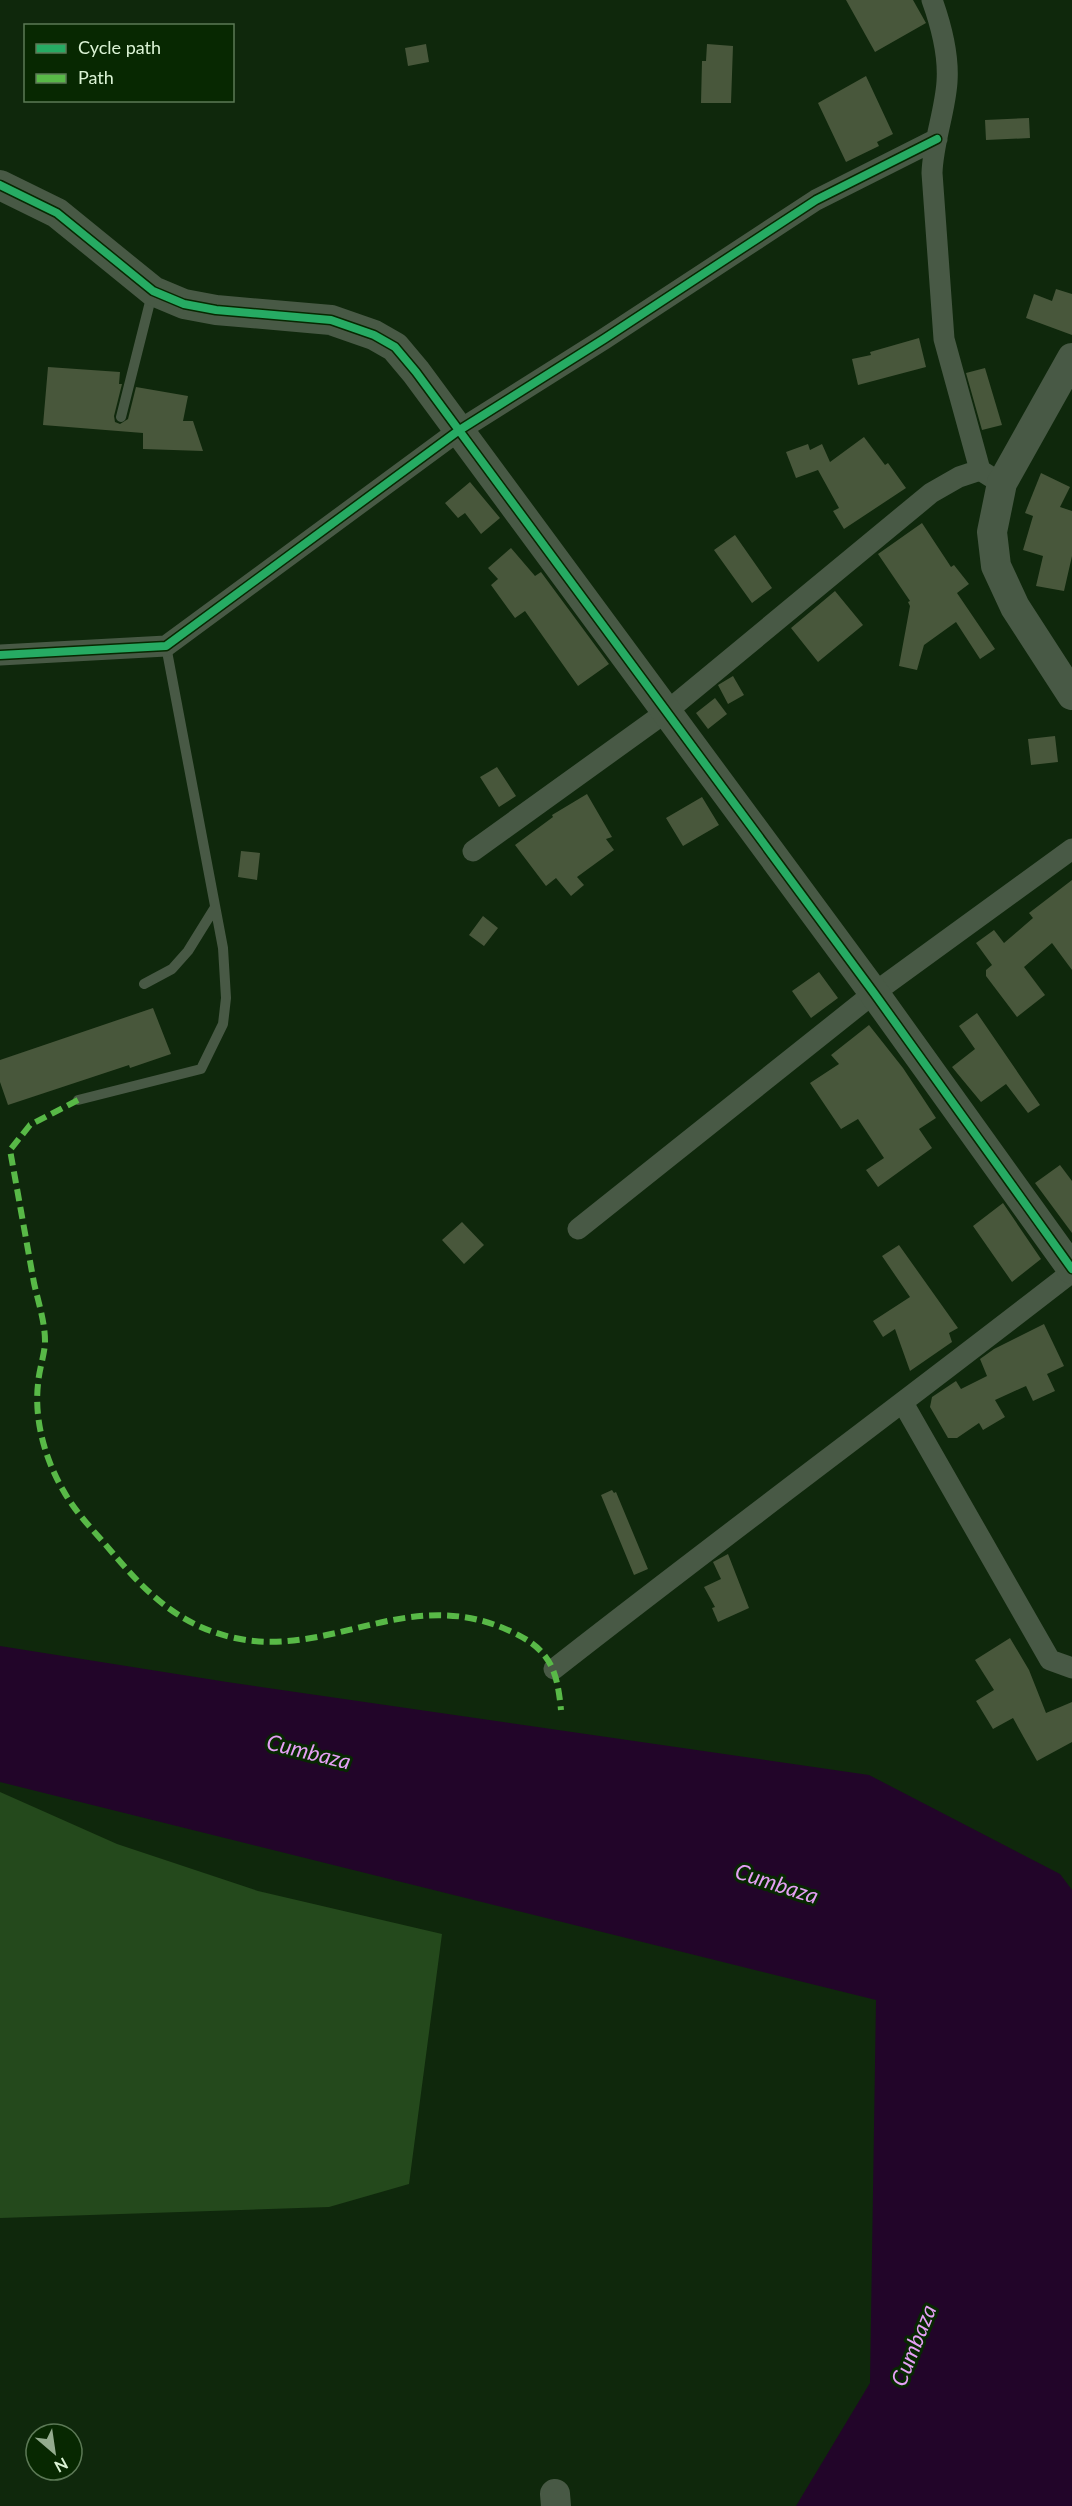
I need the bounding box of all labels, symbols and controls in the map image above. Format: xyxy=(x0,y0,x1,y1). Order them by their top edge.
legend xyxy=(24,24,234,102)
text: Cycle path xyxy=(78,36,161,58)
text: Path xyxy=(78,66,114,88)
water label: Cumbaza xyxy=(264,1728,354,1774)
water label: Cumbaza xyxy=(732,1857,822,1909)
water label: Cumbaza xyxy=(884,2300,942,2390)
north arrow xyxy=(24,2422,84,2482)
text: N xyxy=(52,2454,72,2477)

